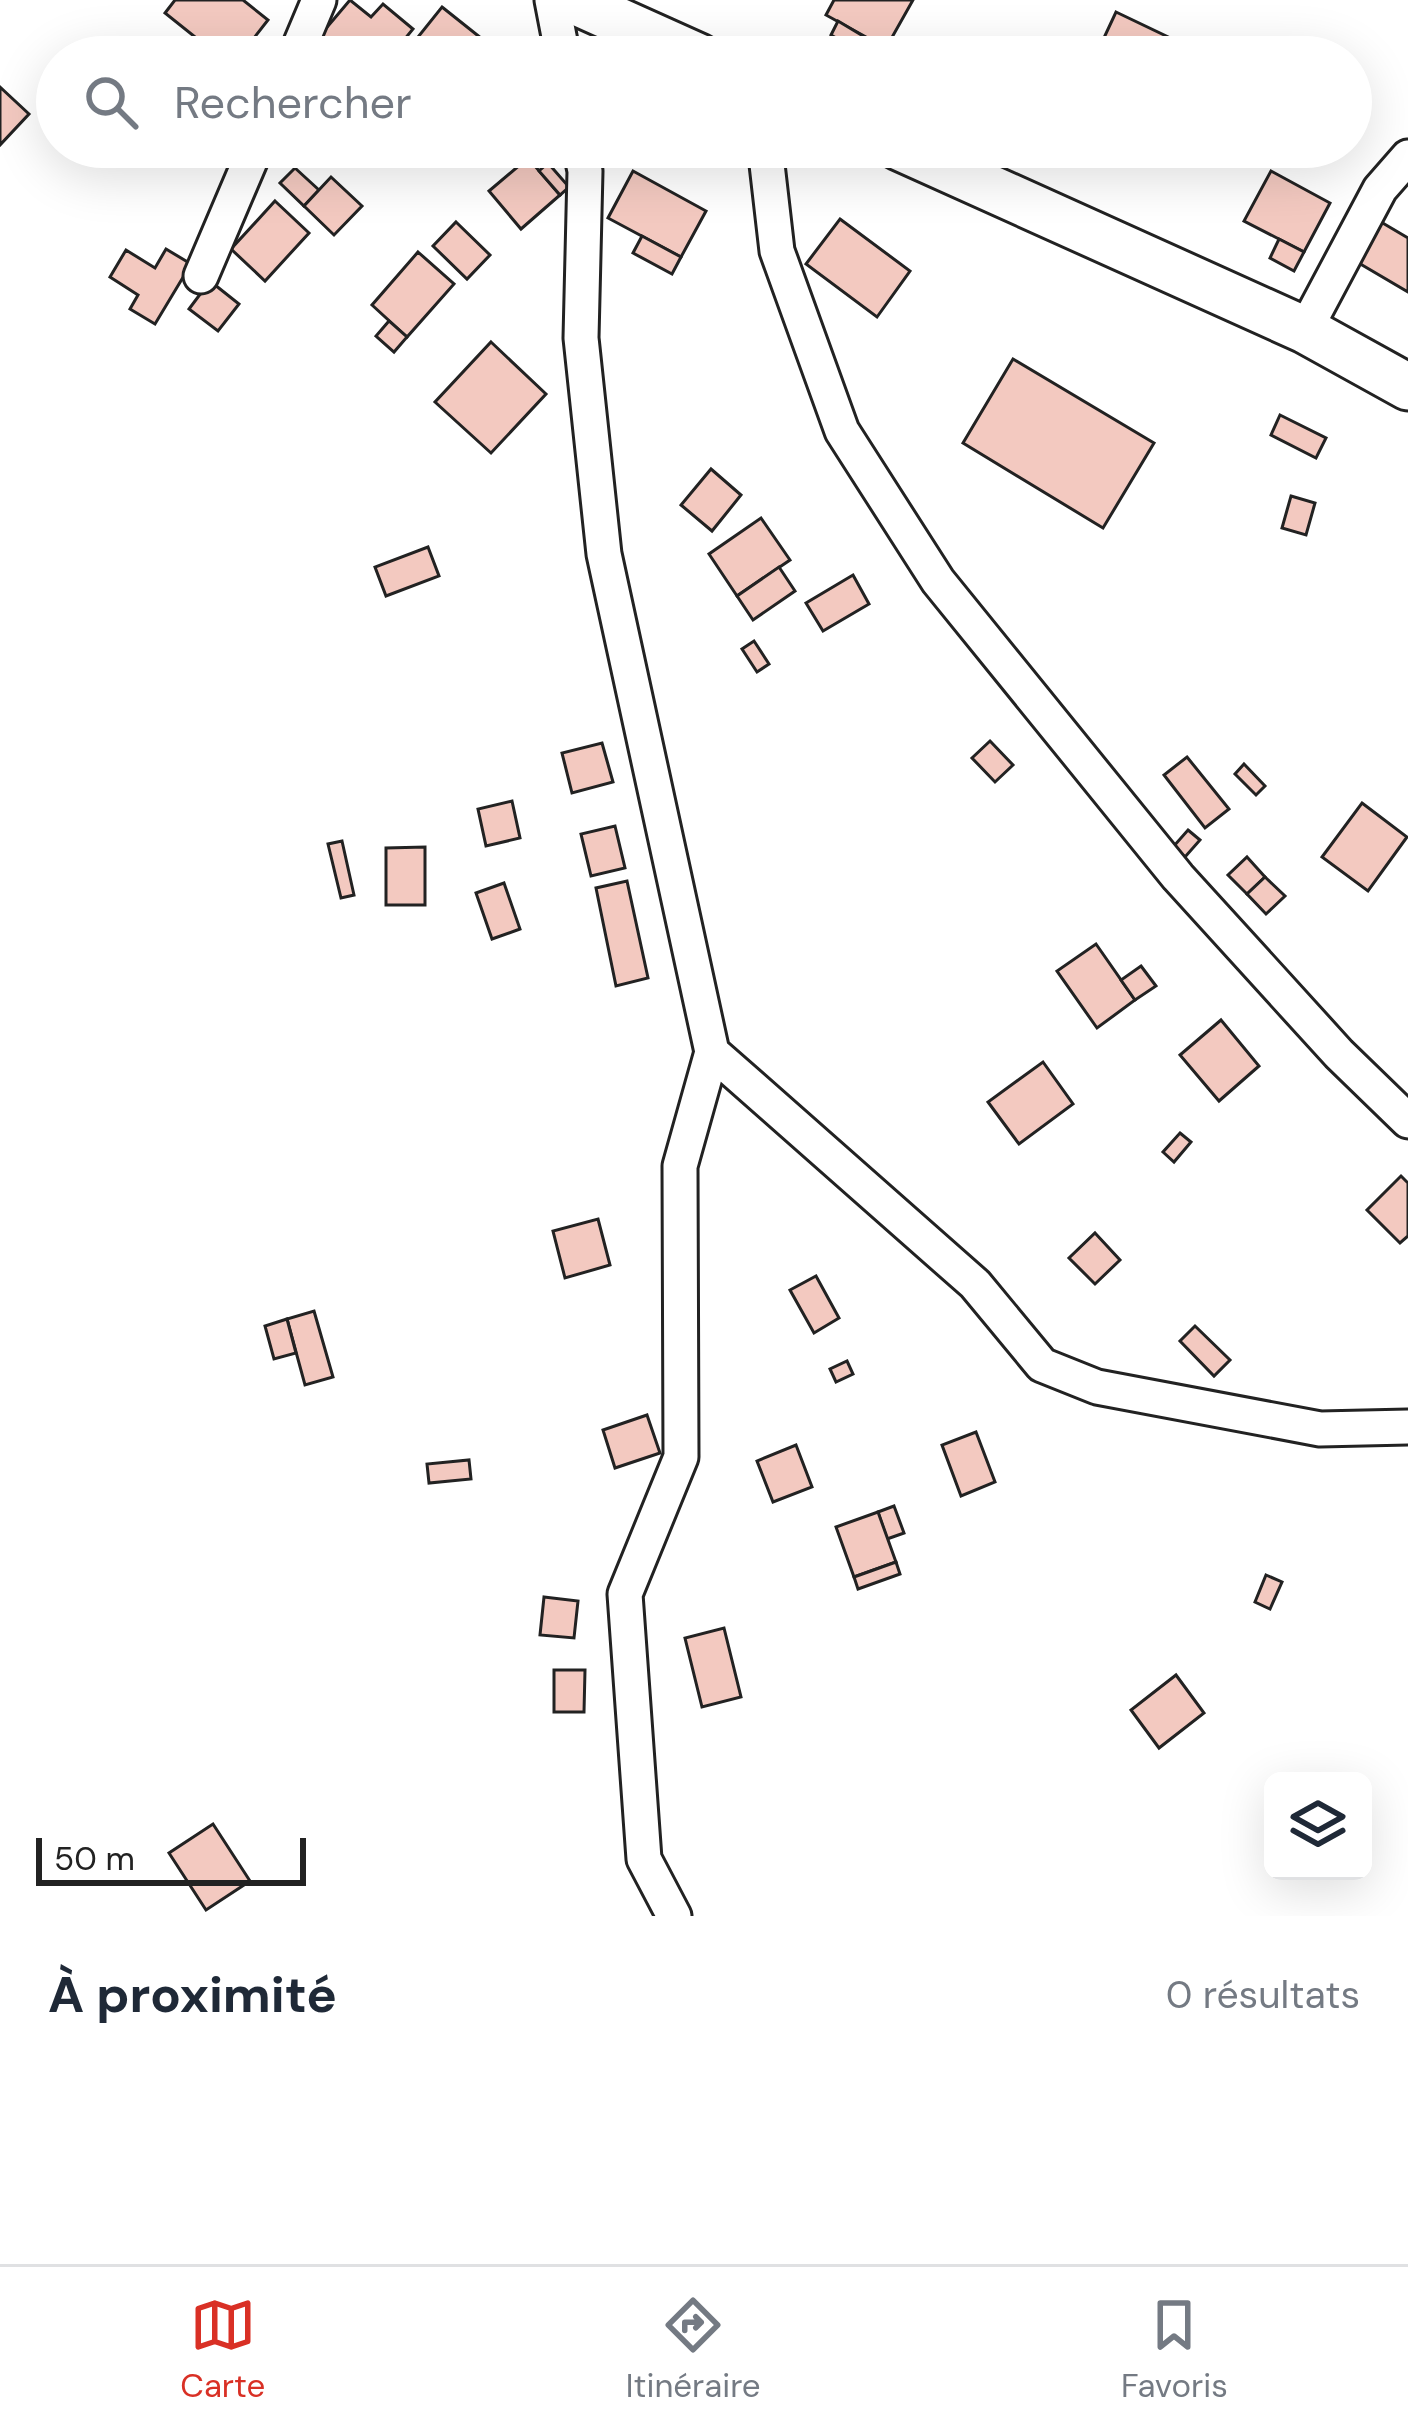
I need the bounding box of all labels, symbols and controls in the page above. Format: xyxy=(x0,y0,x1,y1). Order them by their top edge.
search box xyxy=(36,36,1372,168)
icon: search xyxy=(78,69,144,135)
text: Rechercher xyxy=(174,73,412,132)
map controls xyxy=(1264,1772,1372,1880)
button: layers xyxy=(1264,1772,1372,1880)
scale bar xyxy=(36,1832,306,1885)
text: 50 m xyxy=(54,1837,135,1880)
text: À proximité xyxy=(48,1961,337,2028)
text: 0 résultats xyxy=(1166,1969,1360,2020)
tab: Carte xyxy=(180,2292,265,2407)
tab: Itinéraire xyxy=(626,2292,761,2407)
tab: Favoris xyxy=(1121,2292,1228,2407)

